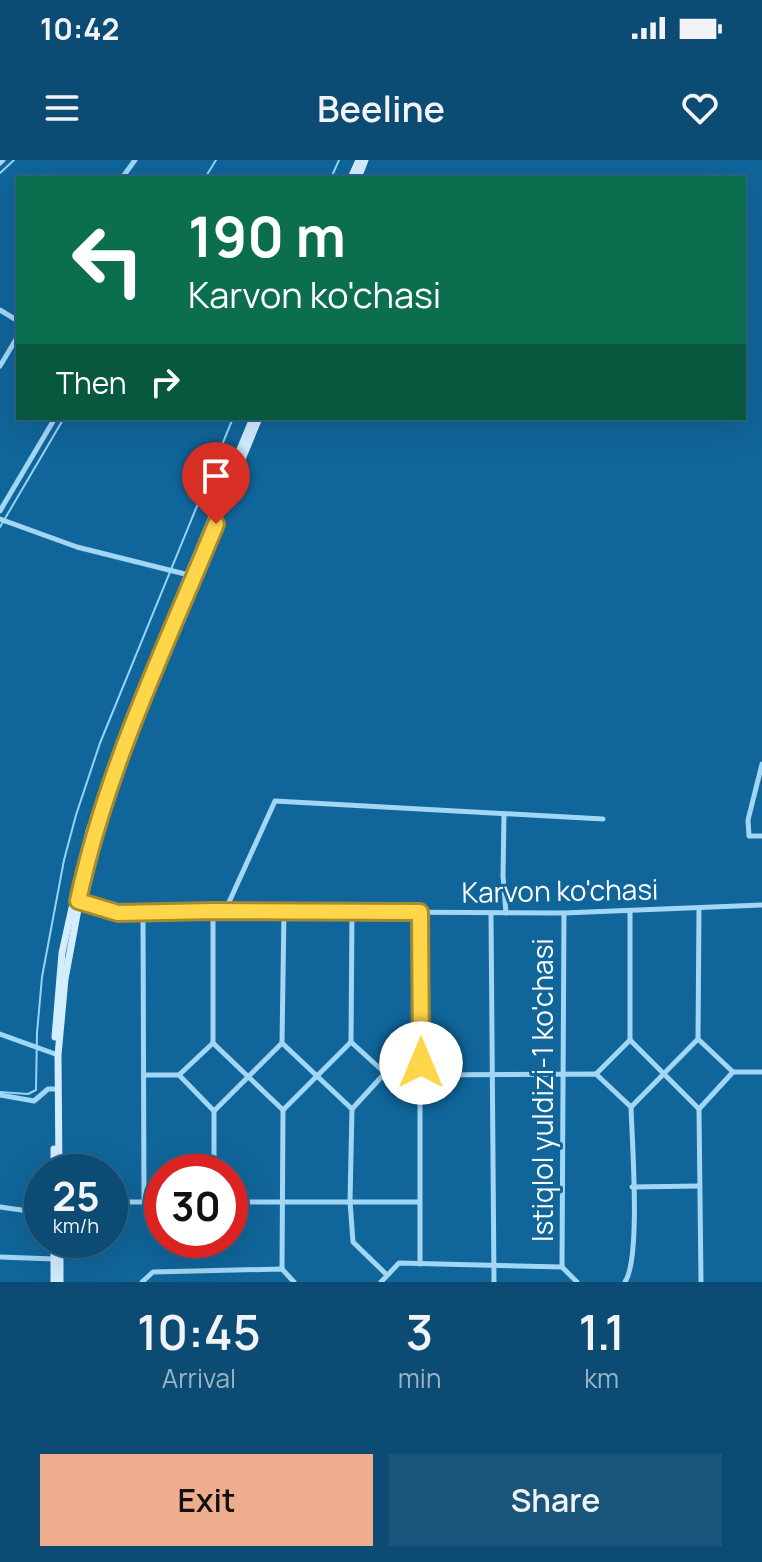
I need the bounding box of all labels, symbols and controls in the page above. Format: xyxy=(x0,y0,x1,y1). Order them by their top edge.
text: 10:42 xyxy=(40,8,119,49)
text: Beeline xyxy=(317,84,445,133)
icon: menu xyxy=(40,86,84,130)
icon: heart xyxy=(678,86,722,130)
text: 190 m xyxy=(188,197,346,274)
icon: left xyxy=(56,208,160,312)
text: Karvon ko'chasi xyxy=(188,270,441,319)
icon: right xyxy=(143,360,187,404)
text: Then xyxy=(56,362,127,403)
pin xyxy=(182,442,250,524)
icon: arrive xyxy=(194,454,238,498)
street label: Karvon ko'chasi xyxy=(461,869,659,911)
street label: Istiqlol yuldizi-1 ko'chasi xyxy=(523,938,561,1242)
position arrow xyxy=(379,1021,463,1105)
speed limit sign: 30 xyxy=(144,1154,248,1258)
text: 25 xyxy=(52,1168,100,1223)
text: km/h xyxy=(53,1212,99,1239)
text: 10:45 xyxy=(137,1299,261,1364)
text: 3 xyxy=(406,1299,433,1364)
text: 1.1 xyxy=(578,1299,625,1364)
text: Arrival xyxy=(162,1360,236,1396)
text: min xyxy=(398,1360,441,1396)
text: km xyxy=(584,1360,619,1396)
button: Exit xyxy=(40,1454,373,1546)
button: Share xyxy=(389,1454,722,1546)

